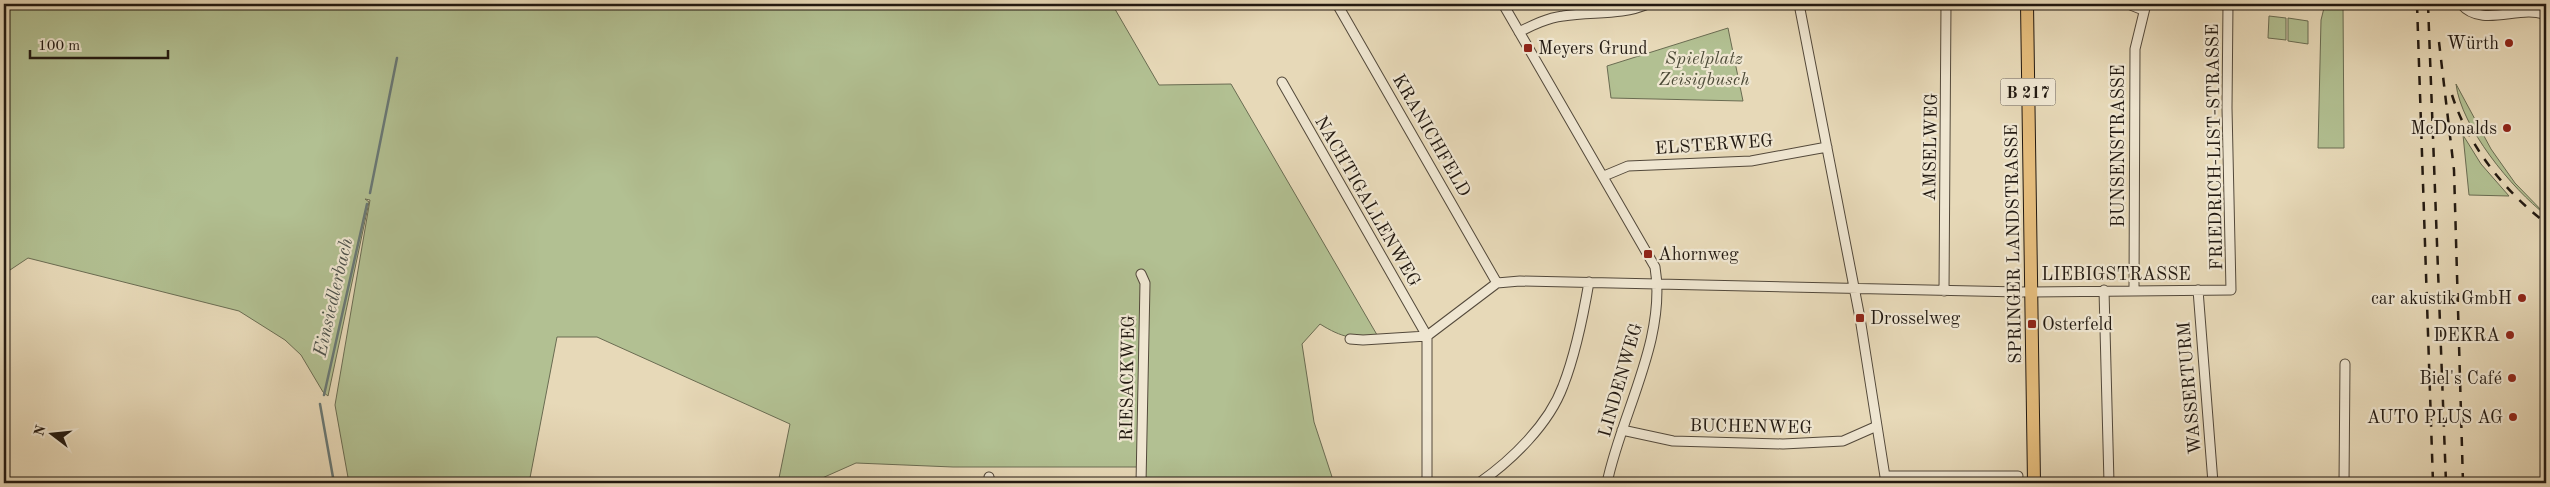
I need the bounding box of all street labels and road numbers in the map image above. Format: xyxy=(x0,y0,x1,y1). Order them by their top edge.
street label: FRIEDRICH-LIST-STRASSE xyxy=(2204,23,2226,270)
street label: BUNSENSTRASSE xyxy=(2110,65,2128,227)
street label: KRANICHFELD xyxy=(1389,71,1473,200)
road number: B 217 xyxy=(2000,78,2056,105)
street label: AMSELWEG xyxy=(1921,93,1941,201)
street label: NACHTIGALLENWEG xyxy=(1311,113,1423,290)
street label: SPRINGER LANDSTRASSE xyxy=(2003,124,2025,364)
street label: ELSTERWEG xyxy=(1654,132,1774,158)
street label: LIEBIGSTRASSE xyxy=(2041,266,2191,284)
street label: RIESACKWEG xyxy=(1118,315,1138,441)
street label: LINDENWEG xyxy=(1596,321,1646,439)
street label: WASSERTURM xyxy=(2175,321,2205,455)
street label: BUCHENWEG xyxy=(1689,417,1813,437)

